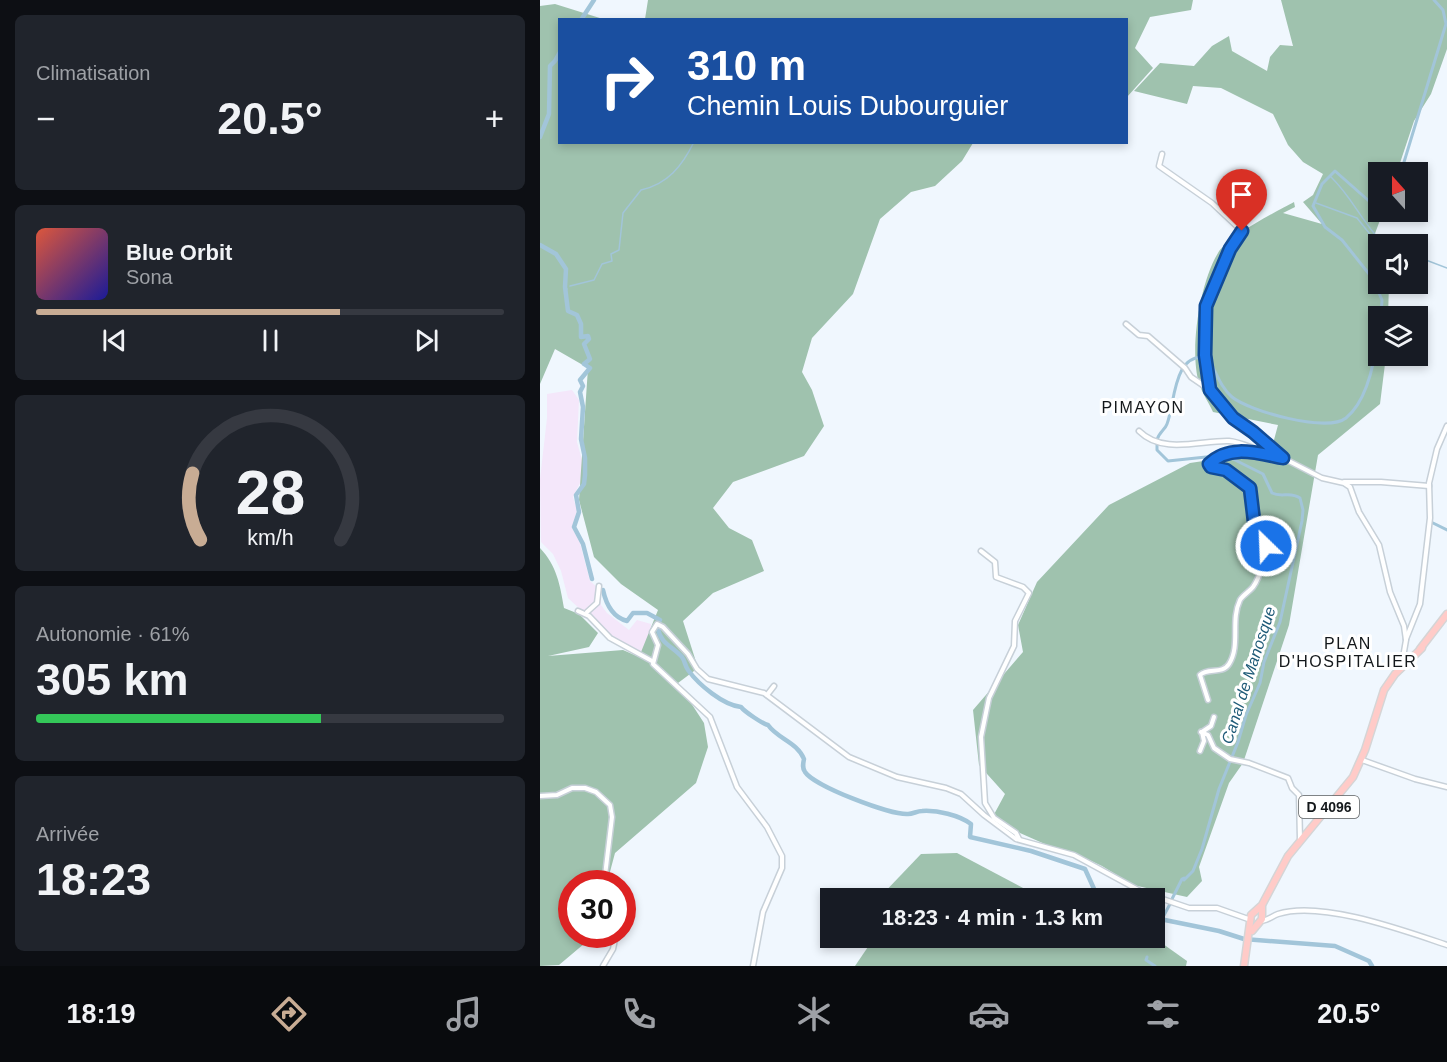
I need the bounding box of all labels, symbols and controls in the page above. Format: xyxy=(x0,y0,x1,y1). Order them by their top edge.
icon: right xyxy=(588,42,666,120)
text: 310 m xyxy=(687,42,806,89)
text: Climatisation xyxy=(36,62,150,84)
text: Chemin Louis Dubourguier xyxy=(687,91,1008,121)
text: 20.5° xyxy=(217,93,323,144)
text: − xyxy=(36,100,55,137)
text: + xyxy=(485,100,504,137)
north arrow xyxy=(1368,162,1428,222)
map controls xyxy=(1368,162,1428,366)
pin xyxy=(1216,169,1267,231)
icon: arrive xyxy=(1225,178,1258,211)
button: sound xyxy=(1368,234,1428,294)
text: Blue Orbit xyxy=(126,240,232,265)
text: Sona xyxy=(126,266,173,288)
button: layers xyxy=(1368,306,1428,366)
icon: previous xyxy=(98,324,131,357)
icon: pause xyxy=(254,324,287,357)
icon: next xyxy=(410,324,443,357)
district label: PIMAYON xyxy=(1101,399,1185,416)
text: 28 xyxy=(235,458,305,527)
position arrow xyxy=(1234,514,1298,578)
text: km/h xyxy=(247,526,293,550)
water label: Canal de Manosque xyxy=(1218,604,1279,746)
text: Autonomie · 61% xyxy=(36,623,189,645)
district label: PLAN D'HOSPITALIER xyxy=(1279,635,1417,670)
text: 305 km xyxy=(36,654,189,705)
road number: D 4096 xyxy=(1299,796,1359,818)
text: Arrivée xyxy=(36,823,99,845)
text: 18:23 xyxy=(36,854,151,905)
speed limit sign: 30 xyxy=(558,870,636,948)
text: 18:23 · 4 min · 1.3 km xyxy=(882,905,1103,930)
icon: directions xyxy=(268,993,310,1035)
icon: music xyxy=(443,993,485,1035)
icon: phone xyxy=(618,993,660,1035)
icon: climate xyxy=(793,993,835,1035)
icon: car xyxy=(968,993,1010,1035)
icon: filters xyxy=(1142,993,1184,1035)
text: 18:19 xyxy=(66,999,135,1029)
text: 20.5° xyxy=(1317,999,1381,1029)

